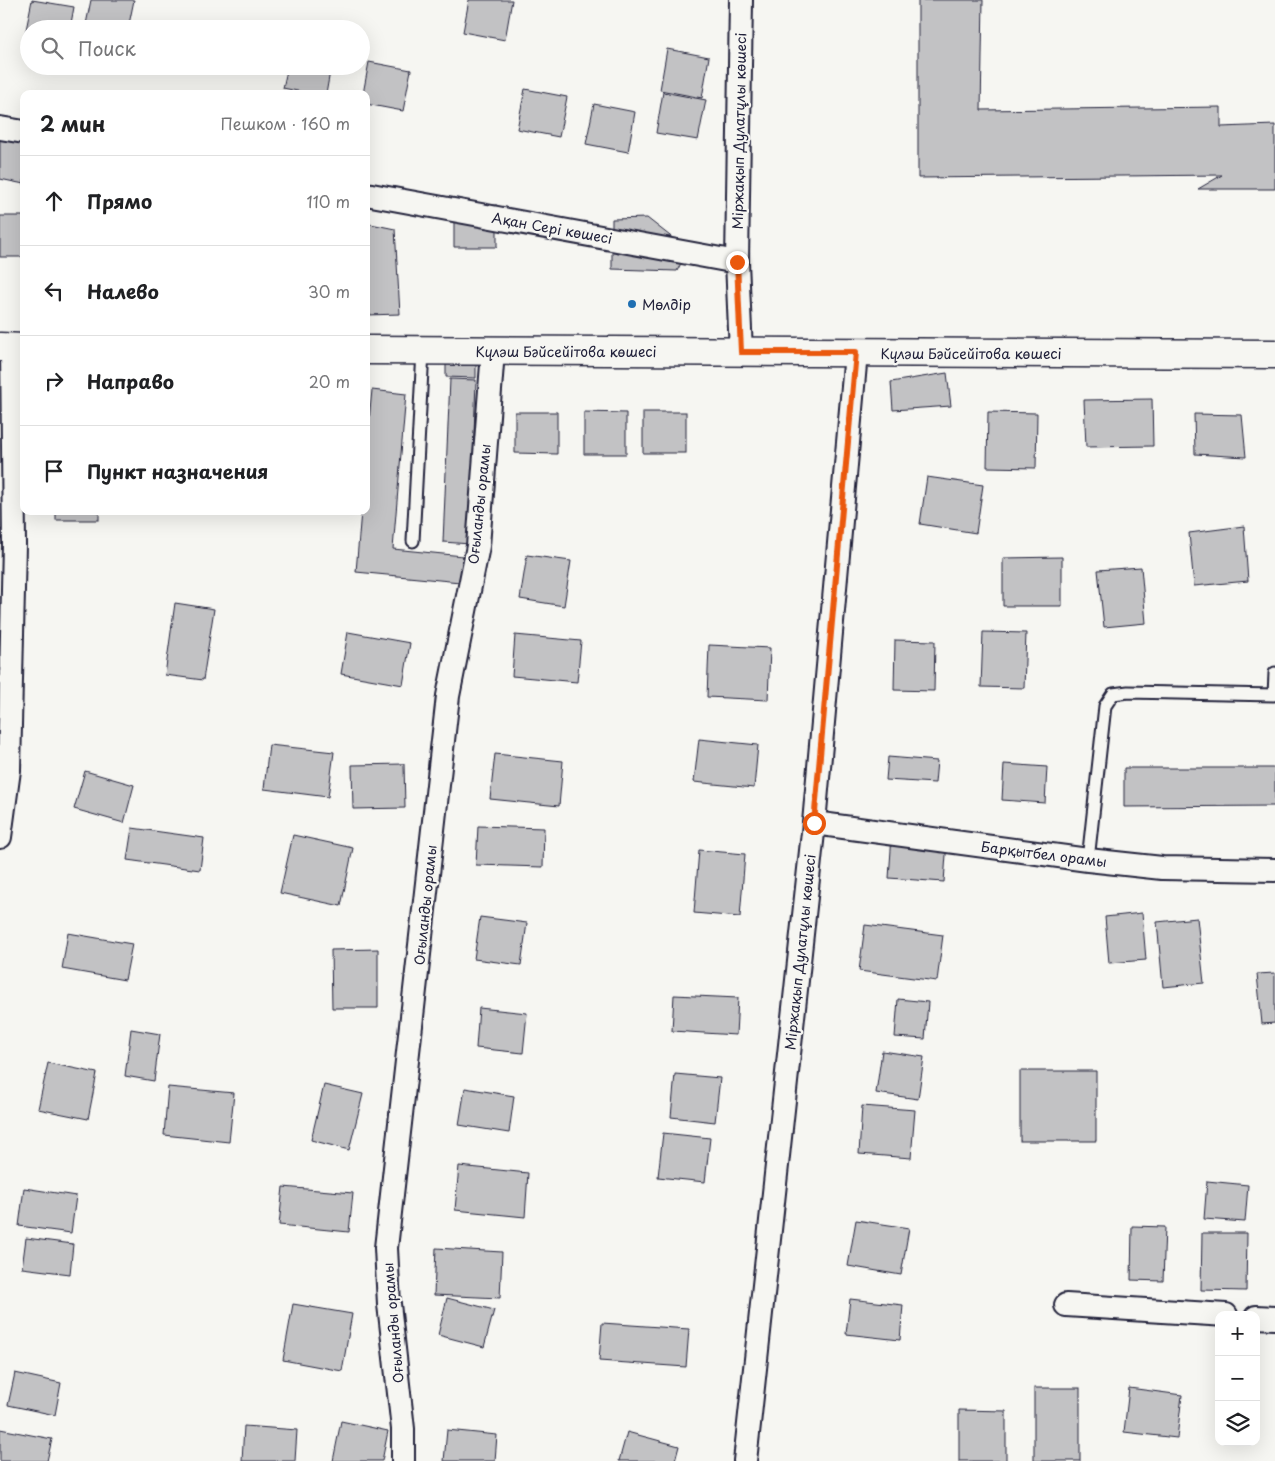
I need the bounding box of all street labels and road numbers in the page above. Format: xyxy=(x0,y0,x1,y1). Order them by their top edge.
street label: Міржақып Дулатұлы көшесі xyxy=(727,32,751,230)
street label: Ақан Сері көшесі xyxy=(490,207,614,249)
street label: Күләш Бәйсейітова көшесі xyxy=(475,341,657,362)
street label: Күләш Бәйсейітова көшесі xyxy=(880,343,1062,364)
street label: Оғыланды орамы xyxy=(462,443,496,565)
street label: Барқытбел орамы xyxy=(980,836,1108,872)
street label: Оғыланды орамы xyxy=(408,844,442,966)
street label: Міржақып Дулатұлы көшесі xyxy=(779,853,821,1051)
street label: Оғыланды орамы xyxy=(377,1262,409,1384)

